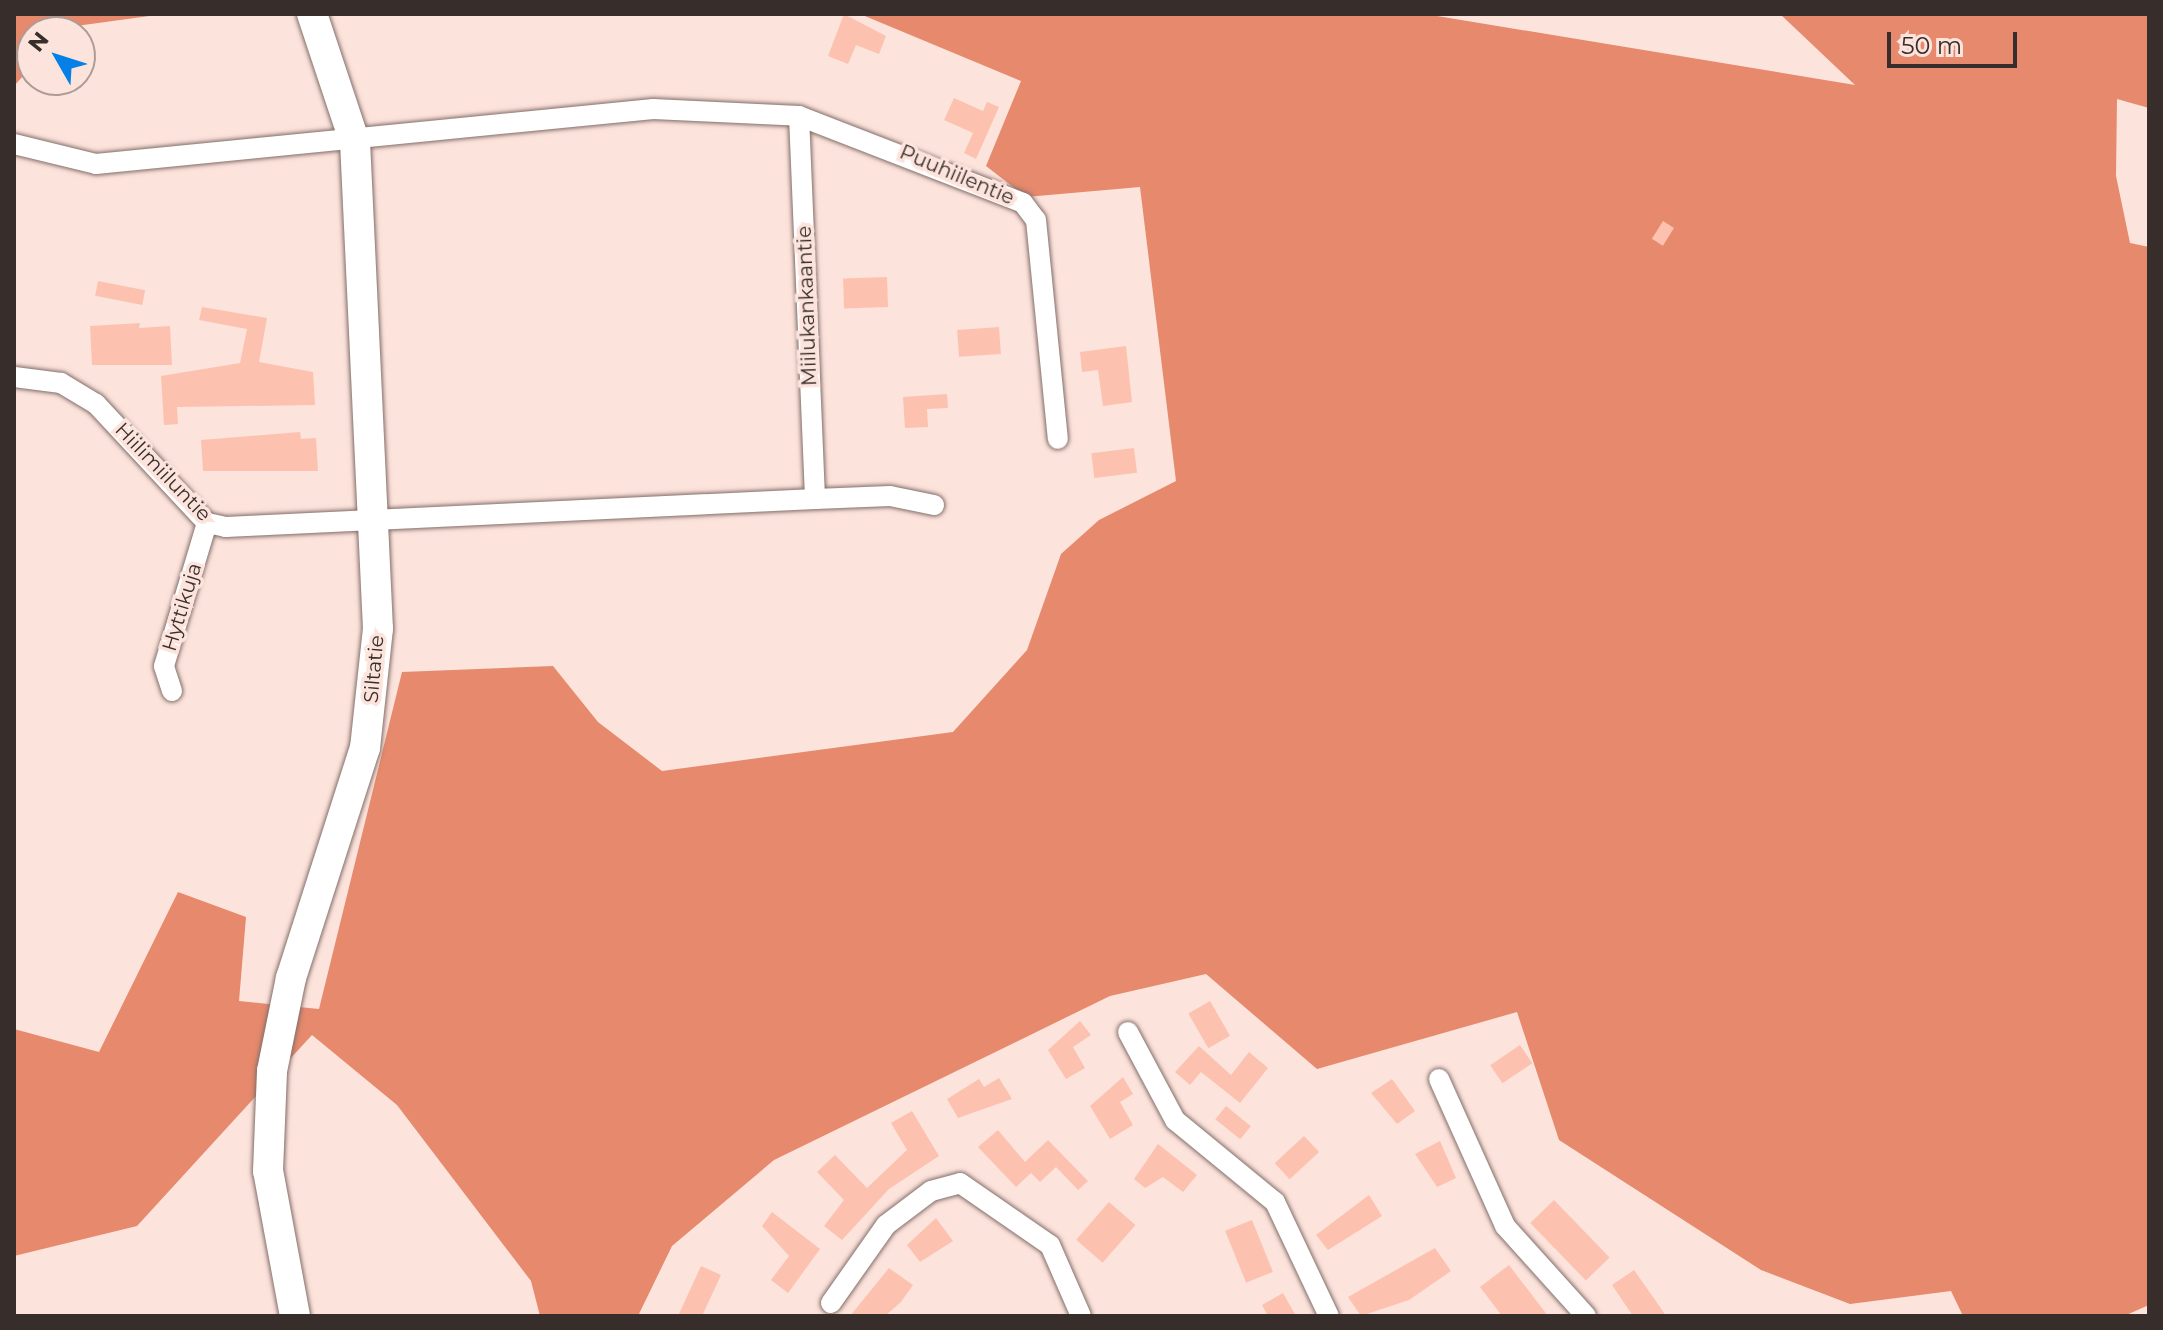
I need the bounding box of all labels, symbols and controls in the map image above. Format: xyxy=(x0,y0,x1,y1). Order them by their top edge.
north arrow xyxy=(16,16,96,96)
scale bar xyxy=(1891,16,2021,66)
text: N xyxy=(22,26,55,57)
text: 50 m xyxy=(1901,31,1962,60)
street label: Puuhiilentie xyxy=(896,140,1018,210)
street label: Miilukankaantie xyxy=(792,226,822,386)
street label: Hiilimiiluntie xyxy=(110,418,216,526)
street label: Hyttikuja xyxy=(157,560,207,654)
street label: Siltatie xyxy=(359,634,389,704)

